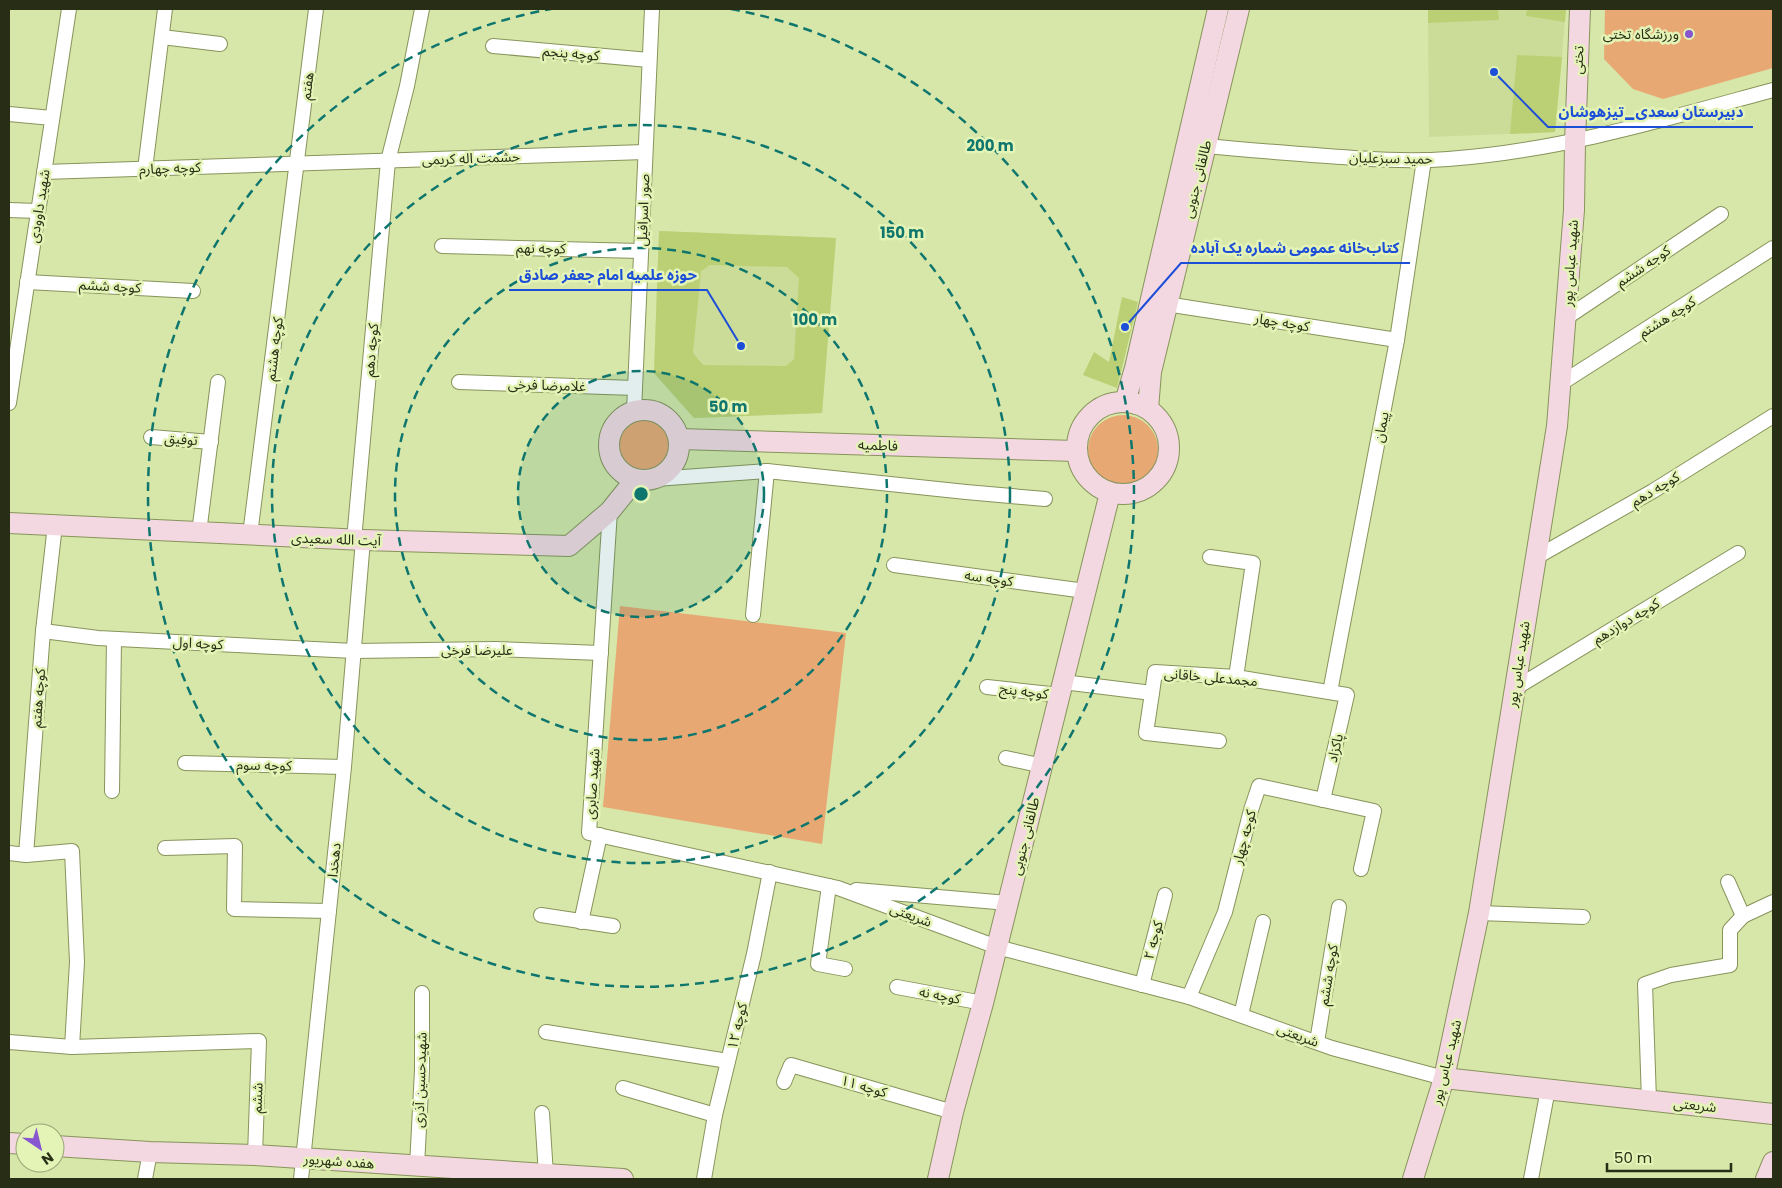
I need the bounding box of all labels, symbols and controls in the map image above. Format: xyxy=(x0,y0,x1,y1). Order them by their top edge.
place label: ورزشگاه تختی xyxy=(1603,24,1679,44)
marker: ورزشگاه تختی xyxy=(1683,28,1695,40)
street label: کوچه پنجم xyxy=(542,41,600,66)
street label: تختی xyxy=(1568,45,1588,75)
street label: هفتم xyxy=(295,71,320,101)
callout: دبیرستان سعدی_تیزهوشان xyxy=(1548,97,1753,127)
text: دبیرستان سعدی_تیزهوشان xyxy=(1559,101,1744,122)
text: 200 m xyxy=(966,135,1014,156)
street label: طالقانی جنوبی xyxy=(1178,138,1216,220)
street label: حشمت اله کریمی xyxy=(422,146,520,170)
street label: حمید سبزعلیان xyxy=(1349,147,1433,169)
street label: کوچه چهارم xyxy=(139,157,202,180)
street label: شهید داوودی xyxy=(23,168,55,244)
street label: صور اسرافیل xyxy=(632,173,654,247)
street label: شهید عباس پور xyxy=(1557,219,1583,308)
text: 150 m xyxy=(880,222,924,243)
callout: کتاب‌خانه عمومی شماره یک آباده xyxy=(1181,233,1410,263)
text: کتاب‌خانه عمومی شماره یک آباده xyxy=(1191,237,1399,258)
street label: کوچه نهم xyxy=(516,238,566,259)
street label: کوجه ششم xyxy=(1612,240,1675,292)
callout: حوزه علمیه امام جعفر صادق xyxy=(509,260,707,290)
text: حوزه علمیه امام جعفر صادق xyxy=(519,264,697,286)
street label: کوچه ششم xyxy=(79,274,142,299)
street label: کوچه هشتم xyxy=(1634,291,1700,343)
street label: کوچه چهار xyxy=(1252,308,1311,336)
text: 100 m xyxy=(793,309,837,330)
street label: کوچه هشتم xyxy=(260,316,289,382)
street label: کوچه دهم xyxy=(359,322,384,378)
street label: غلامرضا فرخی xyxy=(508,374,586,396)
text: 50 m xyxy=(709,396,747,417)
street label: پیمان xyxy=(1368,410,1394,444)
street label: توفیق xyxy=(164,428,198,450)
street label: فاطمیه xyxy=(858,434,898,456)
street label: کوچه دهم xyxy=(1627,466,1684,512)
centre of rings xyxy=(632,485,650,503)
street label: آیت الله سعیدی xyxy=(291,527,382,551)
street label: کوچه سه xyxy=(963,565,1015,591)
street label: کوچه دوازدهم xyxy=(1589,593,1664,650)
street label: شهید عباس پور xyxy=(1501,619,1535,710)
street label: کوچه اول xyxy=(172,632,224,654)
street label: علیرضا فرخی xyxy=(441,640,513,660)
street label: مجمدعلی خاقانی xyxy=(1163,663,1259,691)
street label: کوچه هفتم xyxy=(26,668,51,728)
street label: کوچه پنج xyxy=(998,678,1050,705)
street label: پاکزاد xyxy=(1322,732,1348,765)
street label: شهید صابری xyxy=(580,748,604,820)
street label: کوچه سوم xyxy=(236,755,292,776)
street label: طالقانی جنوبی xyxy=(1006,795,1044,877)
street label: کوجه چهار xyxy=(1227,807,1261,867)
street label: دهخدا xyxy=(322,842,346,878)
street label: شریعتی xyxy=(887,898,935,932)
street label: کوجه ۲ xyxy=(1138,918,1168,962)
street label: کوچه ششم xyxy=(1313,943,1344,1007)
street label: کوچه نه xyxy=(918,981,963,1009)
street label: کوچه ۱۲ xyxy=(722,1001,752,1051)
street label: شهید عباس پور xyxy=(1426,1017,1466,1108)
street label: شریعتی xyxy=(1274,1018,1322,1052)
street label: شهیدحسین آذری xyxy=(408,1032,432,1128)
street label: کوچه ۱۱ xyxy=(839,1070,890,1102)
street label: ششم xyxy=(246,1082,269,1114)
street label: شریعتی xyxy=(1673,1093,1718,1117)
north arrow xyxy=(15,1123,65,1173)
scale bar xyxy=(1607,1140,1731,1172)
text: N xyxy=(37,1147,58,1170)
text: 50 m xyxy=(1614,1147,1652,1168)
street label: هفده شهریور xyxy=(302,1148,375,1173)

